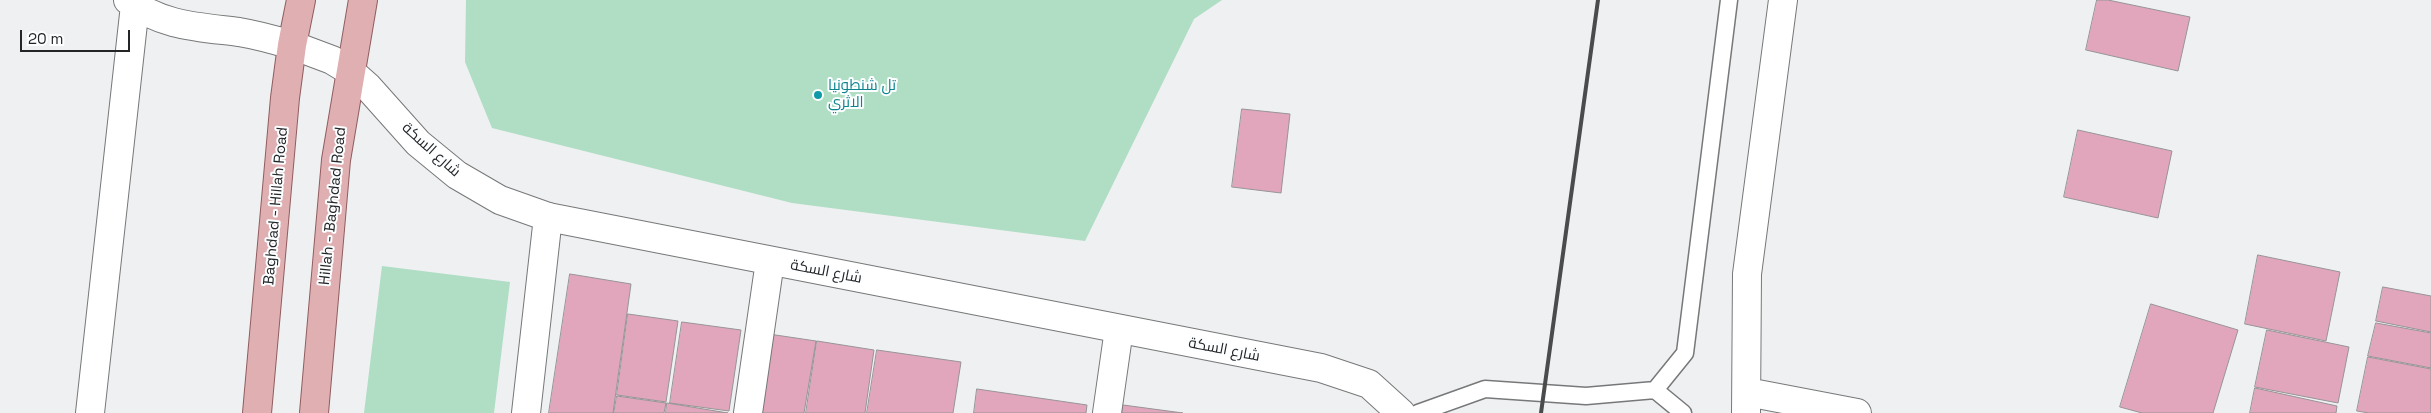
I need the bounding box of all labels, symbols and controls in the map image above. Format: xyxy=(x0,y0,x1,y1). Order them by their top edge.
scale bar xyxy=(22,20,132,52)
text: 20 m xyxy=(28,29,63,48)
place label: تل شنطونيا الاثري xyxy=(828,77,896,112)
marker: تل شنطونيا الاثري xyxy=(812,89,824,101)
street label: شارع السكة xyxy=(398,119,464,181)
street label: Baghdad - Hillah Road xyxy=(260,126,292,286)
street label: Hillah - Baghdad Road xyxy=(316,126,350,286)
street label: شارع السكة xyxy=(789,256,863,288)
street label: شارع السكة xyxy=(1187,334,1261,366)

